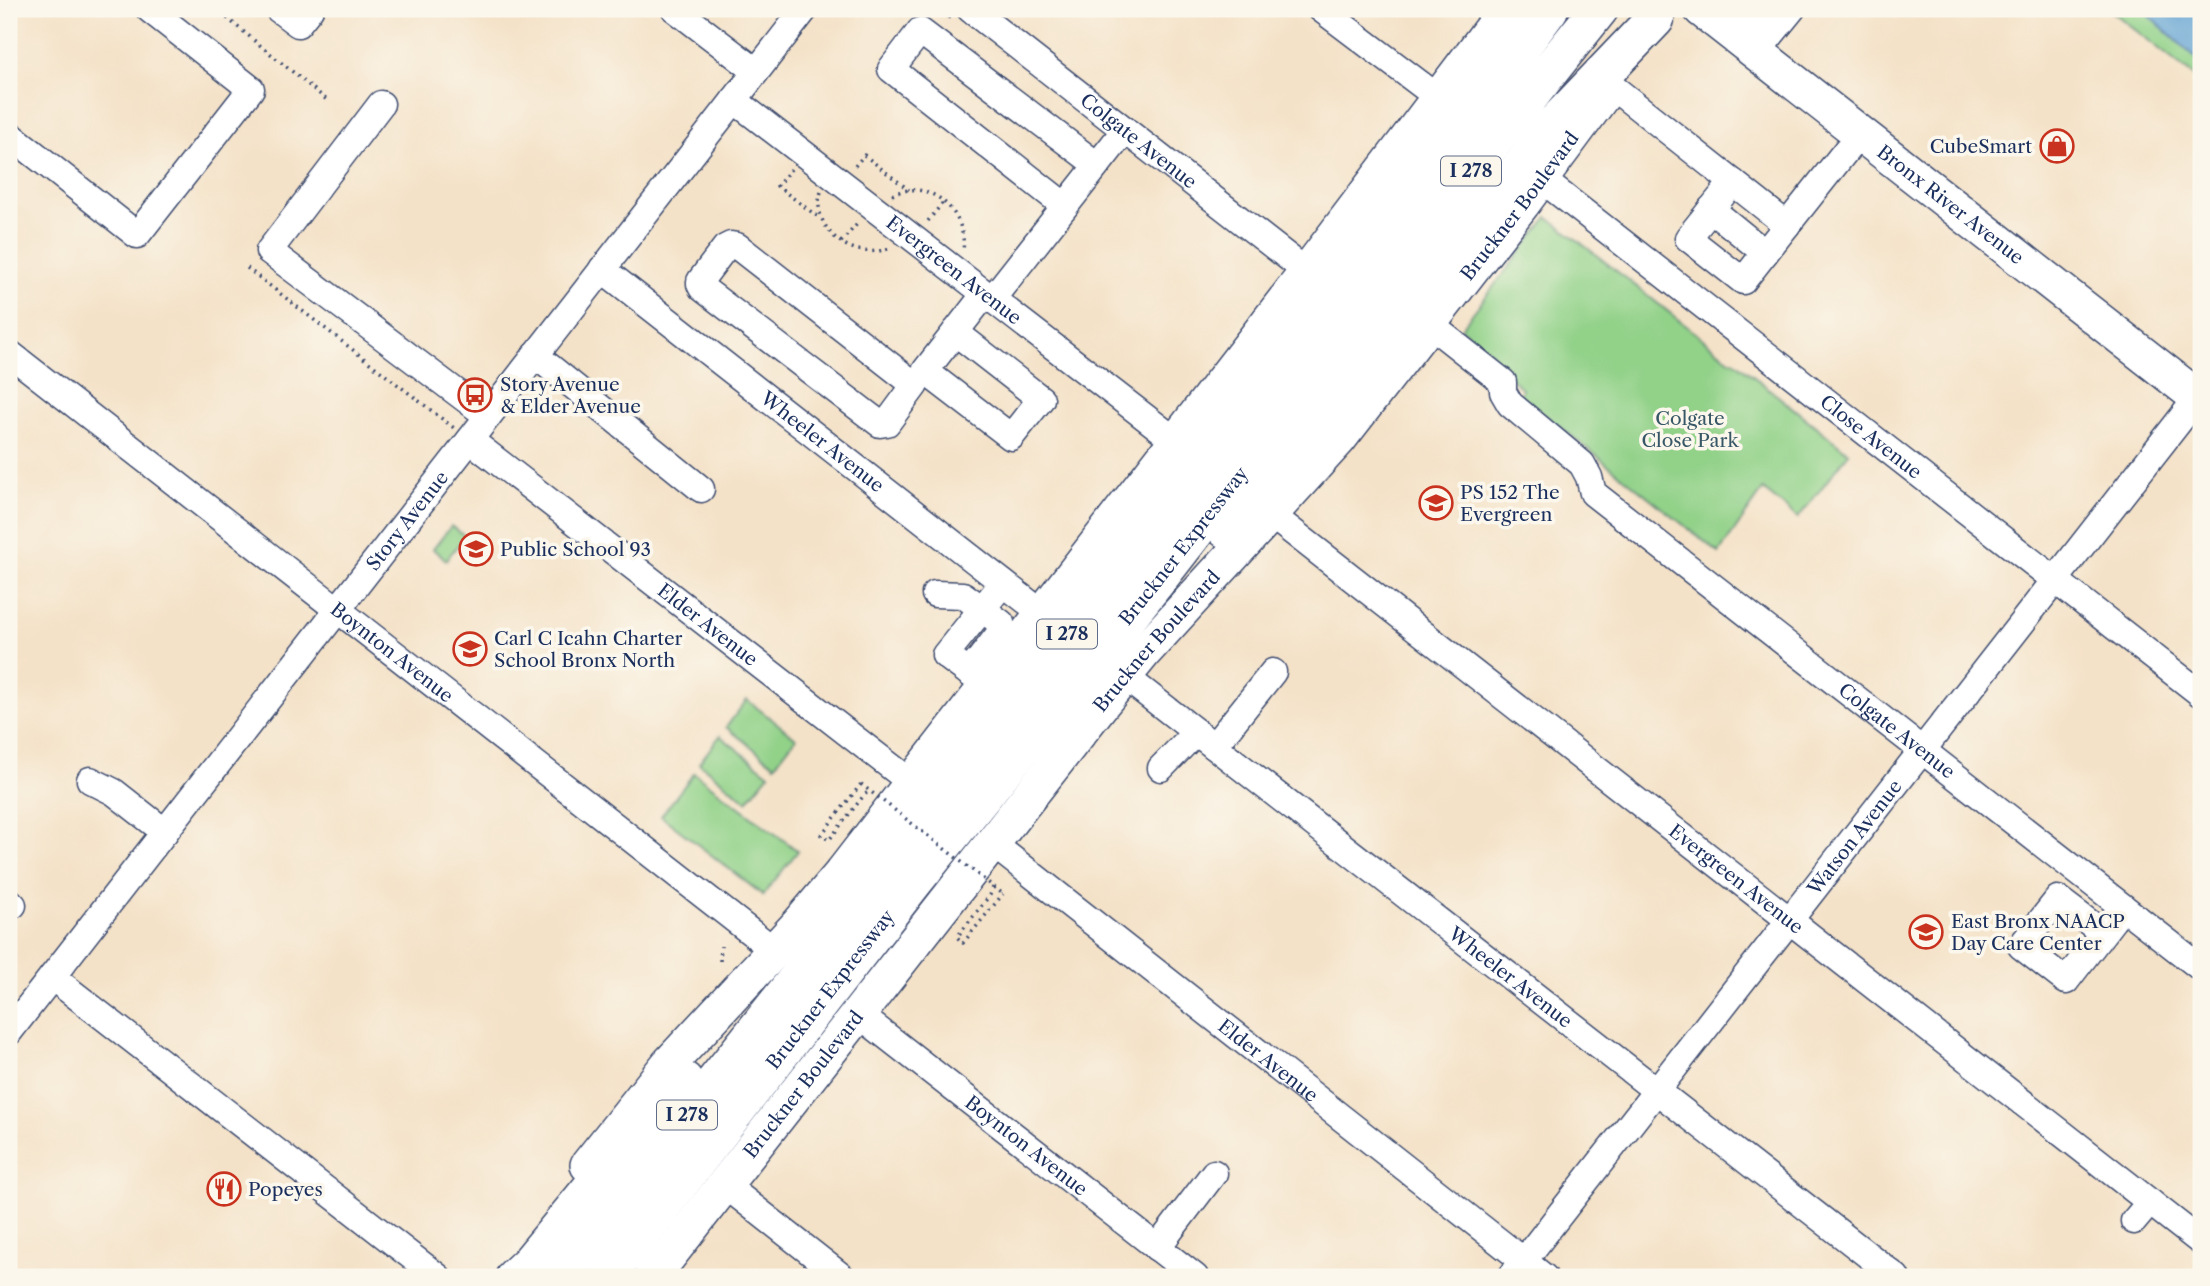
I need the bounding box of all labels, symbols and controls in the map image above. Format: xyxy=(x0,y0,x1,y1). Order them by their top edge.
street label: Colgate Avenue xyxy=(1076,88,1201,193)
street label: Bruckner Boulevard xyxy=(1455,127,1584,285)
shop icon: CubeSmart xyxy=(2038,127,2076,165)
place label: CubeSmart xyxy=(1930,135,2032,158)
street label: Bronx River Avenue xyxy=(1873,140,2029,269)
road number: I 278 xyxy=(1441,156,1501,186)
street label: Evergreen Avenue xyxy=(882,211,1026,329)
place label: Story Avenue & Elder Avenue xyxy=(500,373,641,418)
bus stop icon: Story Avenue & Elder Avenue xyxy=(456,376,494,414)
street label: Wheeler Avenue xyxy=(755,386,889,497)
street label: Close Avenue xyxy=(1816,390,1927,483)
park label: Colgate Close Park xyxy=(1641,407,1740,452)
street label: Bruckner Expressway xyxy=(1114,462,1253,630)
street label: Story Avenue xyxy=(361,466,453,575)
place label: PS 152 The Evergreen xyxy=(1460,481,1560,526)
school or university icon: PS 152 The Evergreen xyxy=(1417,484,1455,522)
school or university icon: Public School 93 xyxy=(457,530,495,568)
place label: Public School 93 xyxy=(500,538,651,561)
street label: Bruckner Boulevard xyxy=(1088,565,1225,716)
street label: Elder Avenue xyxy=(653,579,762,671)
street label: Boynton Avenue xyxy=(326,597,458,707)
road number: I 278 xyxy=(1037,620,1097,648)
place label: Carl C Icahn Charter School Bronx North xyxy=(494,627,683,672)
school or university icon: Carl C Icahn Charter School Bronx North xyxy=(451,630,489,668)
street label: Colgate Avenue xyxy=(1834,678,1960,783)
street label: Watson Avenue xyxy=(1802,775,1906,900)
street label: Evergreen Avenue xyxy=(1665,819,1808,938)
street label: Bruckner Expressway xyxy=(761,905,899,1073)
place label: East Bronx NAACP Day Care Center xyxy=(1951,910,2125,955)
school or university icon: East Bronx NAACP Day Care Center xyxy=(1907,913,1945,951)
street label: Wheeler Avenue xyxy=(1443,921,1577,1032)
street label: Bruckner Boulevard xyxy=(738,1006,868,1162)
street label: Elder Avenue xyxy=(1214,1014,1323,1107)
street label: Boynton Avenue xyxy=(961,1090,1092,1200)
road number: I 278 xyxy=(657,1100,717,1130)
restaurant icon: Popeyes xyxy=(205,1170,243,1208)
place label: Popeyes xyxy=(248,1178,323,1201)

